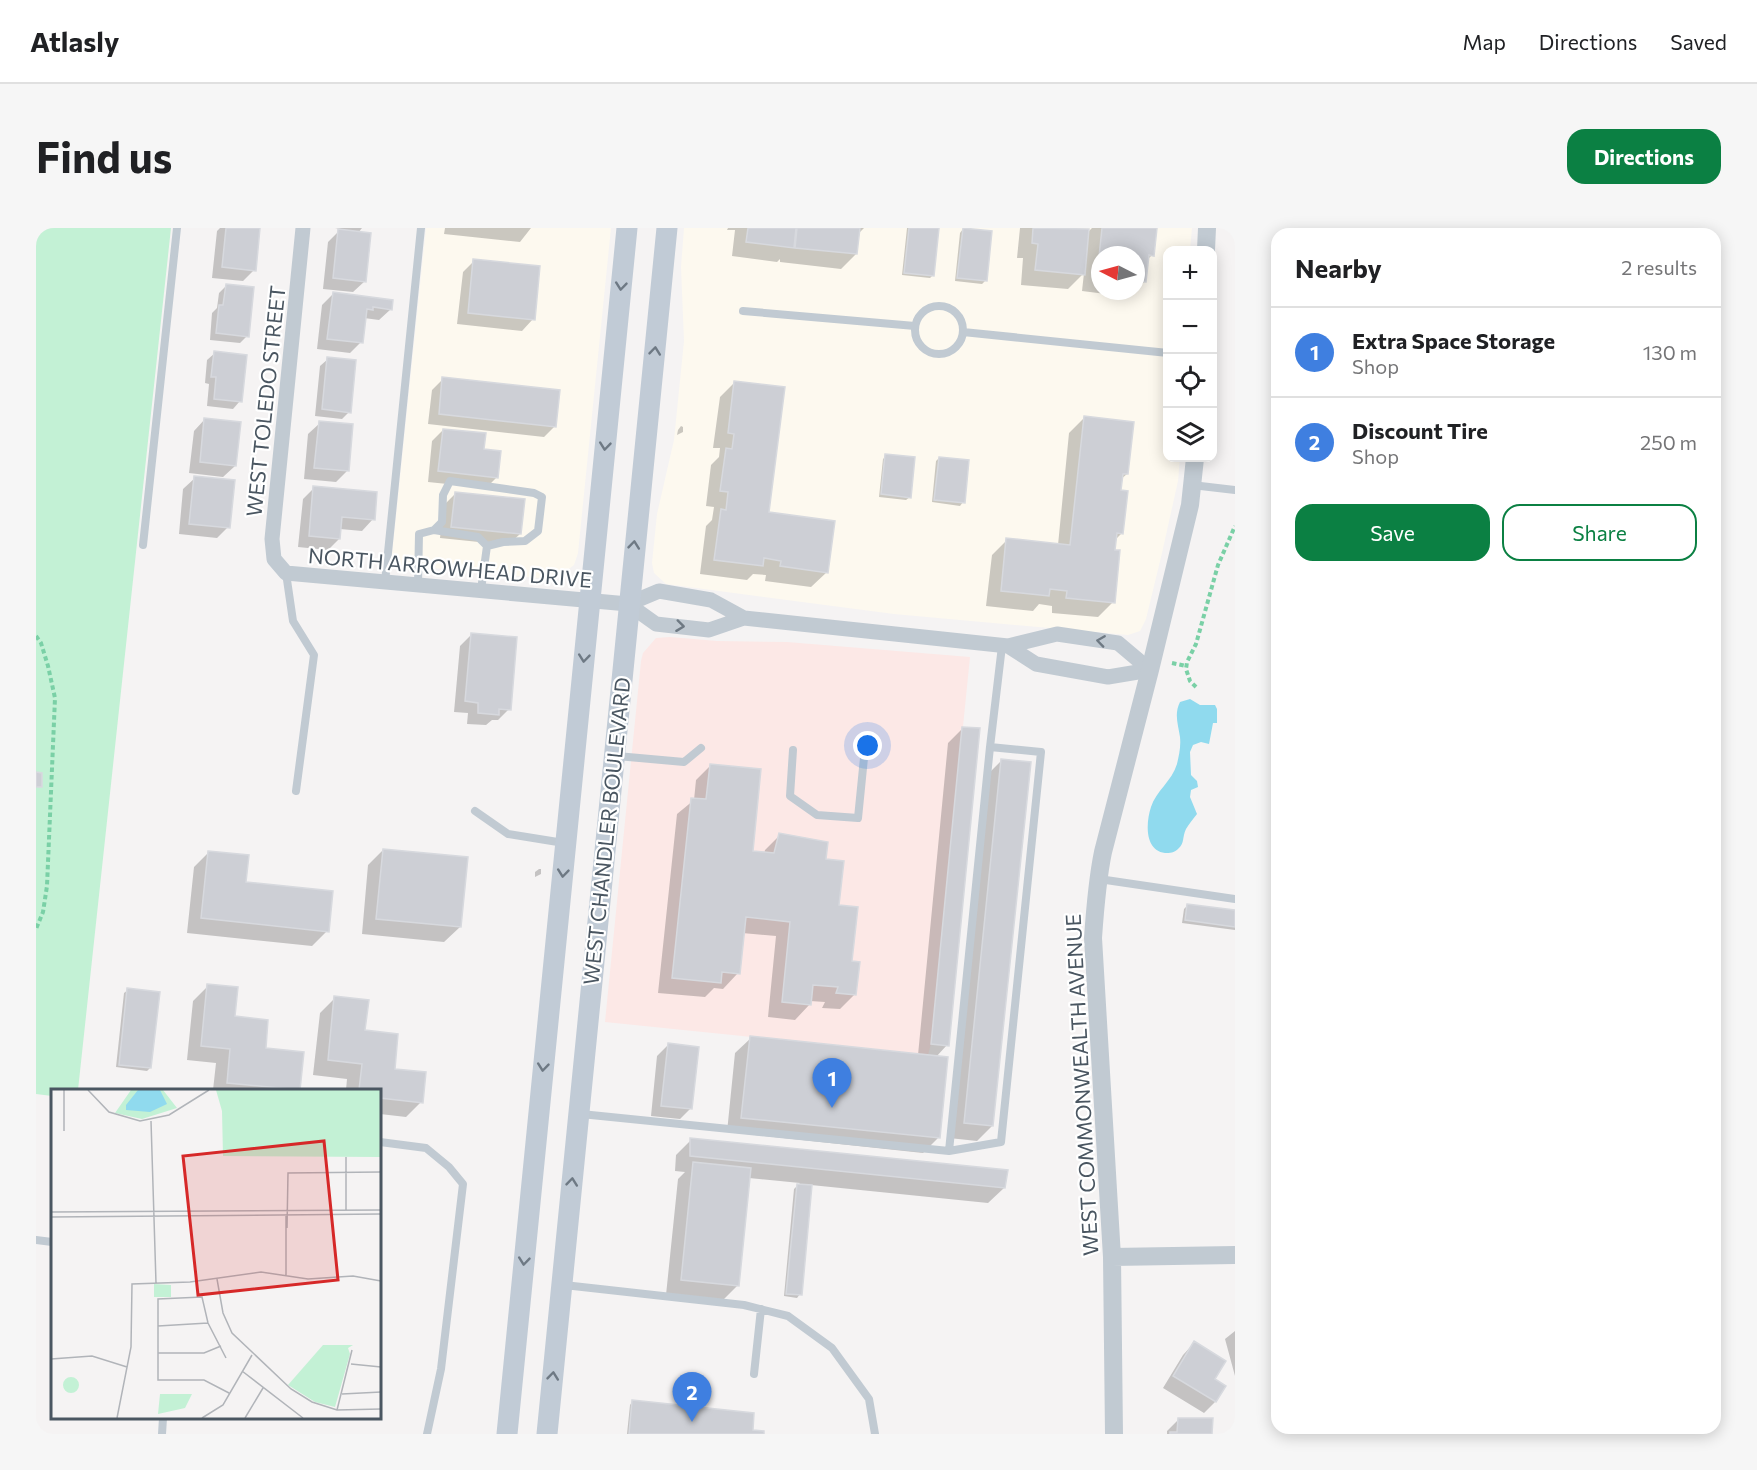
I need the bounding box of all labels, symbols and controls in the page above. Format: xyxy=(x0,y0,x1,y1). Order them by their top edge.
text: Atlasly xyxy=(30,24,119,58)
text: Map xyxy=(1463,29,1506,54)
text: Directions xyxy=(1539,29,1637,54)
text: Saved xyxy=(1670,29,1727,54)
button: Directions xyxy=(1567,129,1721,184)
text: Find us xyxy=(36,130,172,182)
north arrow xyxy=(1091,246,1145,300)
map controls xyxy=(1163,246,1217,462)
button: + xyxy=(1163,246,1217,300)
text: Nearby xyxy=(1295,252,1382,283)
text: 2 results xyxy=(1621,255,1697,279)
one-way arrow xyxy=(615,282,628,291)
street label: WEST TOLEDO STREET xyxy=(240,284,290,518)
button: − xyxy=(1163,300,1217,354)
text: Extra Space Storage xyxy=(1352,327,1555,354)
text: 1 xyxy=(1310,340,1319,364)
text: 130 m xyxy=(1643,340,1697,364)
one-way arrow xyxy=(648,347,661,356)
button: locate xyxy=(1163,354,1217,408)
text: Shop xyxy=(1352,354,1399,378)
button: layers xyxy=(1163,408,1217,462)
text: Discount Tire xyxy=(1352,417,1488,444)
text: 2 xyxy=(1309,430,1320,454)
text: 250 m xyxy=(1640,430,1697,454)
one-way arrow xyxy=(599,441,612,450)
text: Shop xyxy=(1352,444,1399,468)
button: Save xyxy=(1295,504,1490,561)
button: Share xyxy=(1502,504,1697,561)
one-way arrow xyxy=(628,541,640,550)
street label: NORTH ARROWHEAD DRIVE xyxy=(307,542,593,592)
one-way arrow xyxy=(676,620,685,632)
one-way arrow xyxy=(1097,635,1106,647)
one-way arrow xyxy=(578,653,591,663)
street label: WEST CHANDLER BOULEVARD xyxy=(577,676,635,986)
your location xyxy=(853,731,882,760)
one-way arrow xyxy=(557,868,570,878)
street label: WEST COMMONWEALTH AVENUE xyxy=(1060,913,1102,1257)
pin: 1 xyxy=(812,1058,852,1108)
one-way arrow xyxy=(537,1062,550,1071)
inset map xyxy=(51,1089,381,1419)
one-way arrow xyxy=(565,1177,578,1186)
one-way arrow xyxy=(518,1256,531,1266)
one-way arrow xyxy=(546,1371,559,1380)
pin: 2 xyxy=(672,1372,712,1422)

